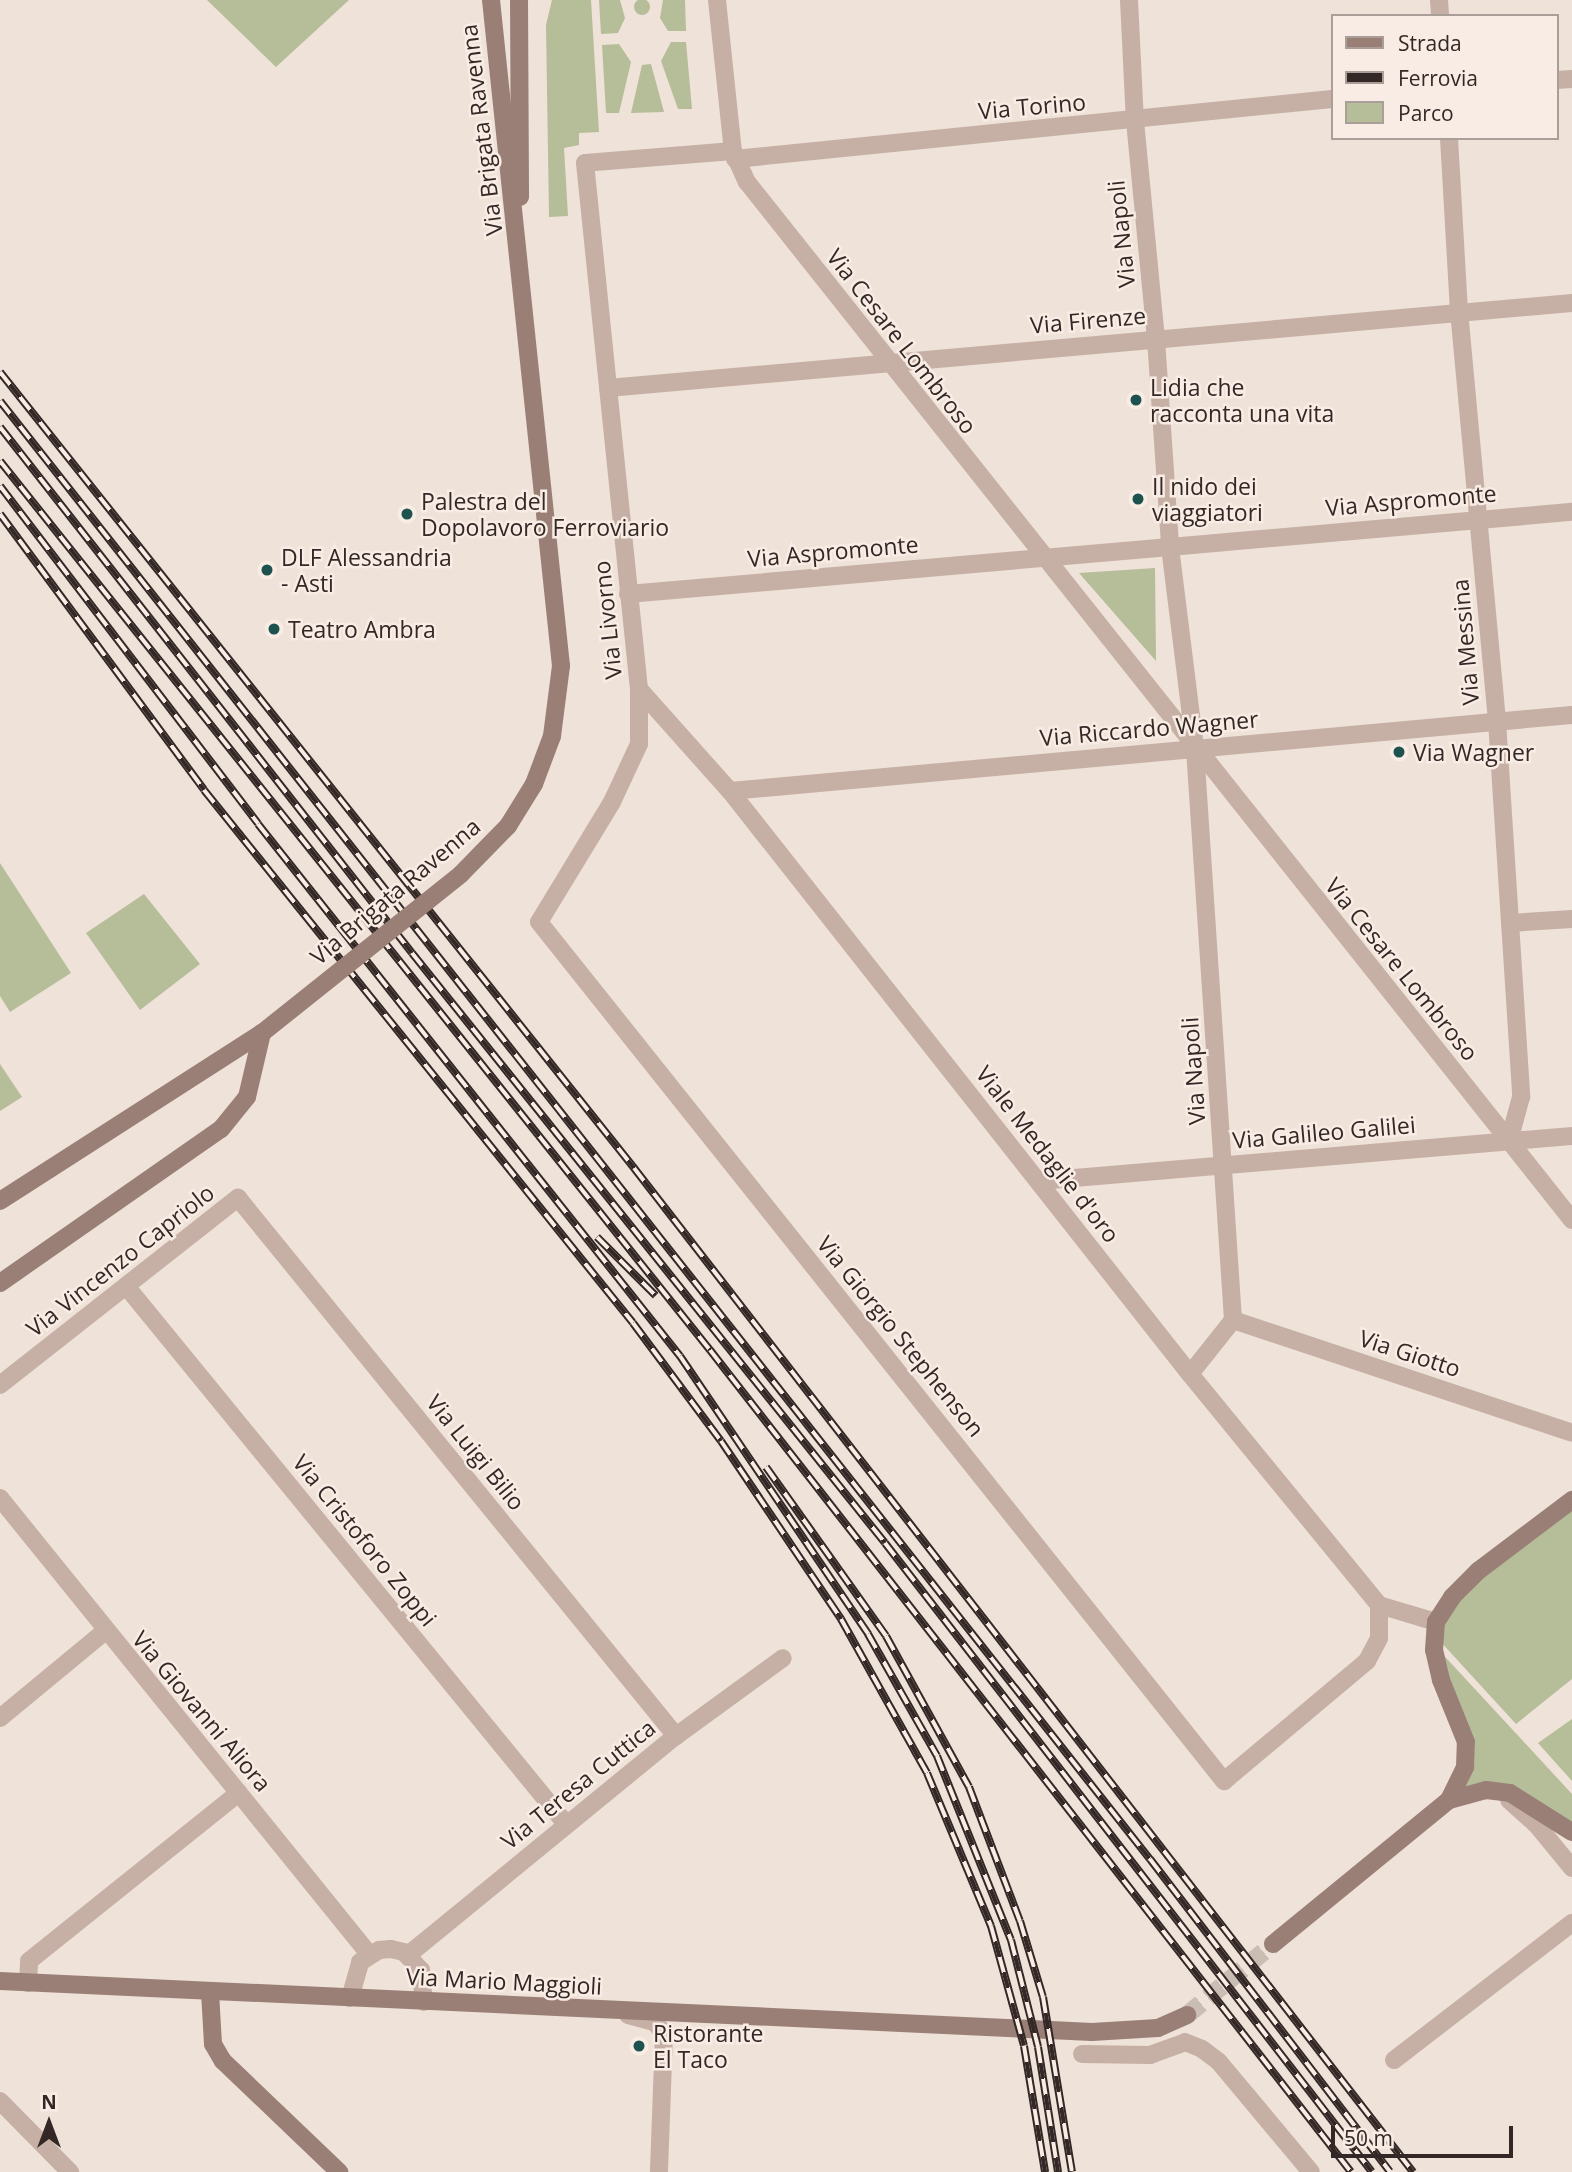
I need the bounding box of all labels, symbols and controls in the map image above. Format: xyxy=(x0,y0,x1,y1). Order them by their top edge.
legend xyxy=(1330,14,1558,140)
street label: Via Brigata Ravenna xyxy=(454,23,508,237)
text: Strada xyxy=(1398,29,1462,57)
text: Ferrovia xyxy=(1398,64,1478,92)
street label: Via Torino xyxy=(977,88,1087,124)
text: Parco xyxy=(1398,99,1454,127)
street label: Via Napoli xyxy=(1102,179,1140,289)
street label: Via Cesare Lombroso xyxy=(821,243,983,439)
street label: Via Firenze xyxy=(1029,301,1147,339)
place label: Lidia che racconta una vita xyxy=(1150,373,1334,427)
marker: Lidia che racconta una vita xyxy=(1128,392,1144,408)
place label: Il nido dei viaggiatori xyxy=(1152,472,1263,526)
street label: Via Aspromonte xyxy=(1324,479,1498,521)
place label: Palestra del Dopolavoro Ferroviario xyxy=(421,487,669,541)
marker: Il nido dei viaggiatori xyxy=(1130,491,1146,507)
marker: Palestra del Dopolavoro Ferroviario xyxy=(399,506,415,522)
street label: Via Aspromonte xyxy=(746,530,920,572)
place label: DLF Alessandria - Asti xyxy=(281,543,452,597)
street label: Via Livorno xyxy=(587,560,627,680)
marker: DLF Alessandria - Asti xyxy=(259,562,275,578)
street label: Via Messina xyxy=(1446,578,1484,706)
place label: Teatro Ambra xyxy=(288,615,436,643)
marker: Teatro Ambra xyxy=(266,621,282,637)
street label: Via Riccardo Wagner xyxy=(1039,705,1259,751)
place label: Via Wagner xyxy=(1413,738,1534,766)
marker: Via Wagner xyxy=(1391,744,1407,760)
street label: Via Brigata Ravenna xyxy=(305,812,485,970)
street label: Via Cesare Lombroso xyxy=(1320,872,1484,1066)
street label: Via Napoli xyxy=(1175,1016,1211,1126)
street label: Viale Medaglie d'oro xyxy=(970,1060,1126,1248)
street label: Via Galileo Galilei xyxy=(1231,1110,1417,1154)
street label: Via Vincenzo Capriolo xyxy=(21,1178,219,1342)
street label: Via Giorgio Stephenson xyxy=(812,1230,990,1442)
street label: Via Giotto xyxy=(1356,1324,1464,1382)
street label: Via Luigi Bilio xyxy=(421,1389,531,1515)
street label: Via Cristoforo Zoppi xyxy=(287,1449,443,1631)
street label: Via Giovanni Aliora xyxy=(127,1625,277,1797)
street label: Via Teresa Cuttica xyxy=(495,1713,661,1855)
street label: Via Mario Maggioli xyxy=(405,1962,603,2000)
place label: Ristorante El Taco xyxy=(653,2019,763,2073)
marker: Ristorante El Taco xyxy=(631,2038,647,2054)
north arrow xyxy=(14,2088,84,2158)
text: N xyxy=(41,2089,57,2115)
scale bar xyxy=(1334,2112,1516,2156)
text: 50 m xyxy=(1344,2124,1393,2152)

